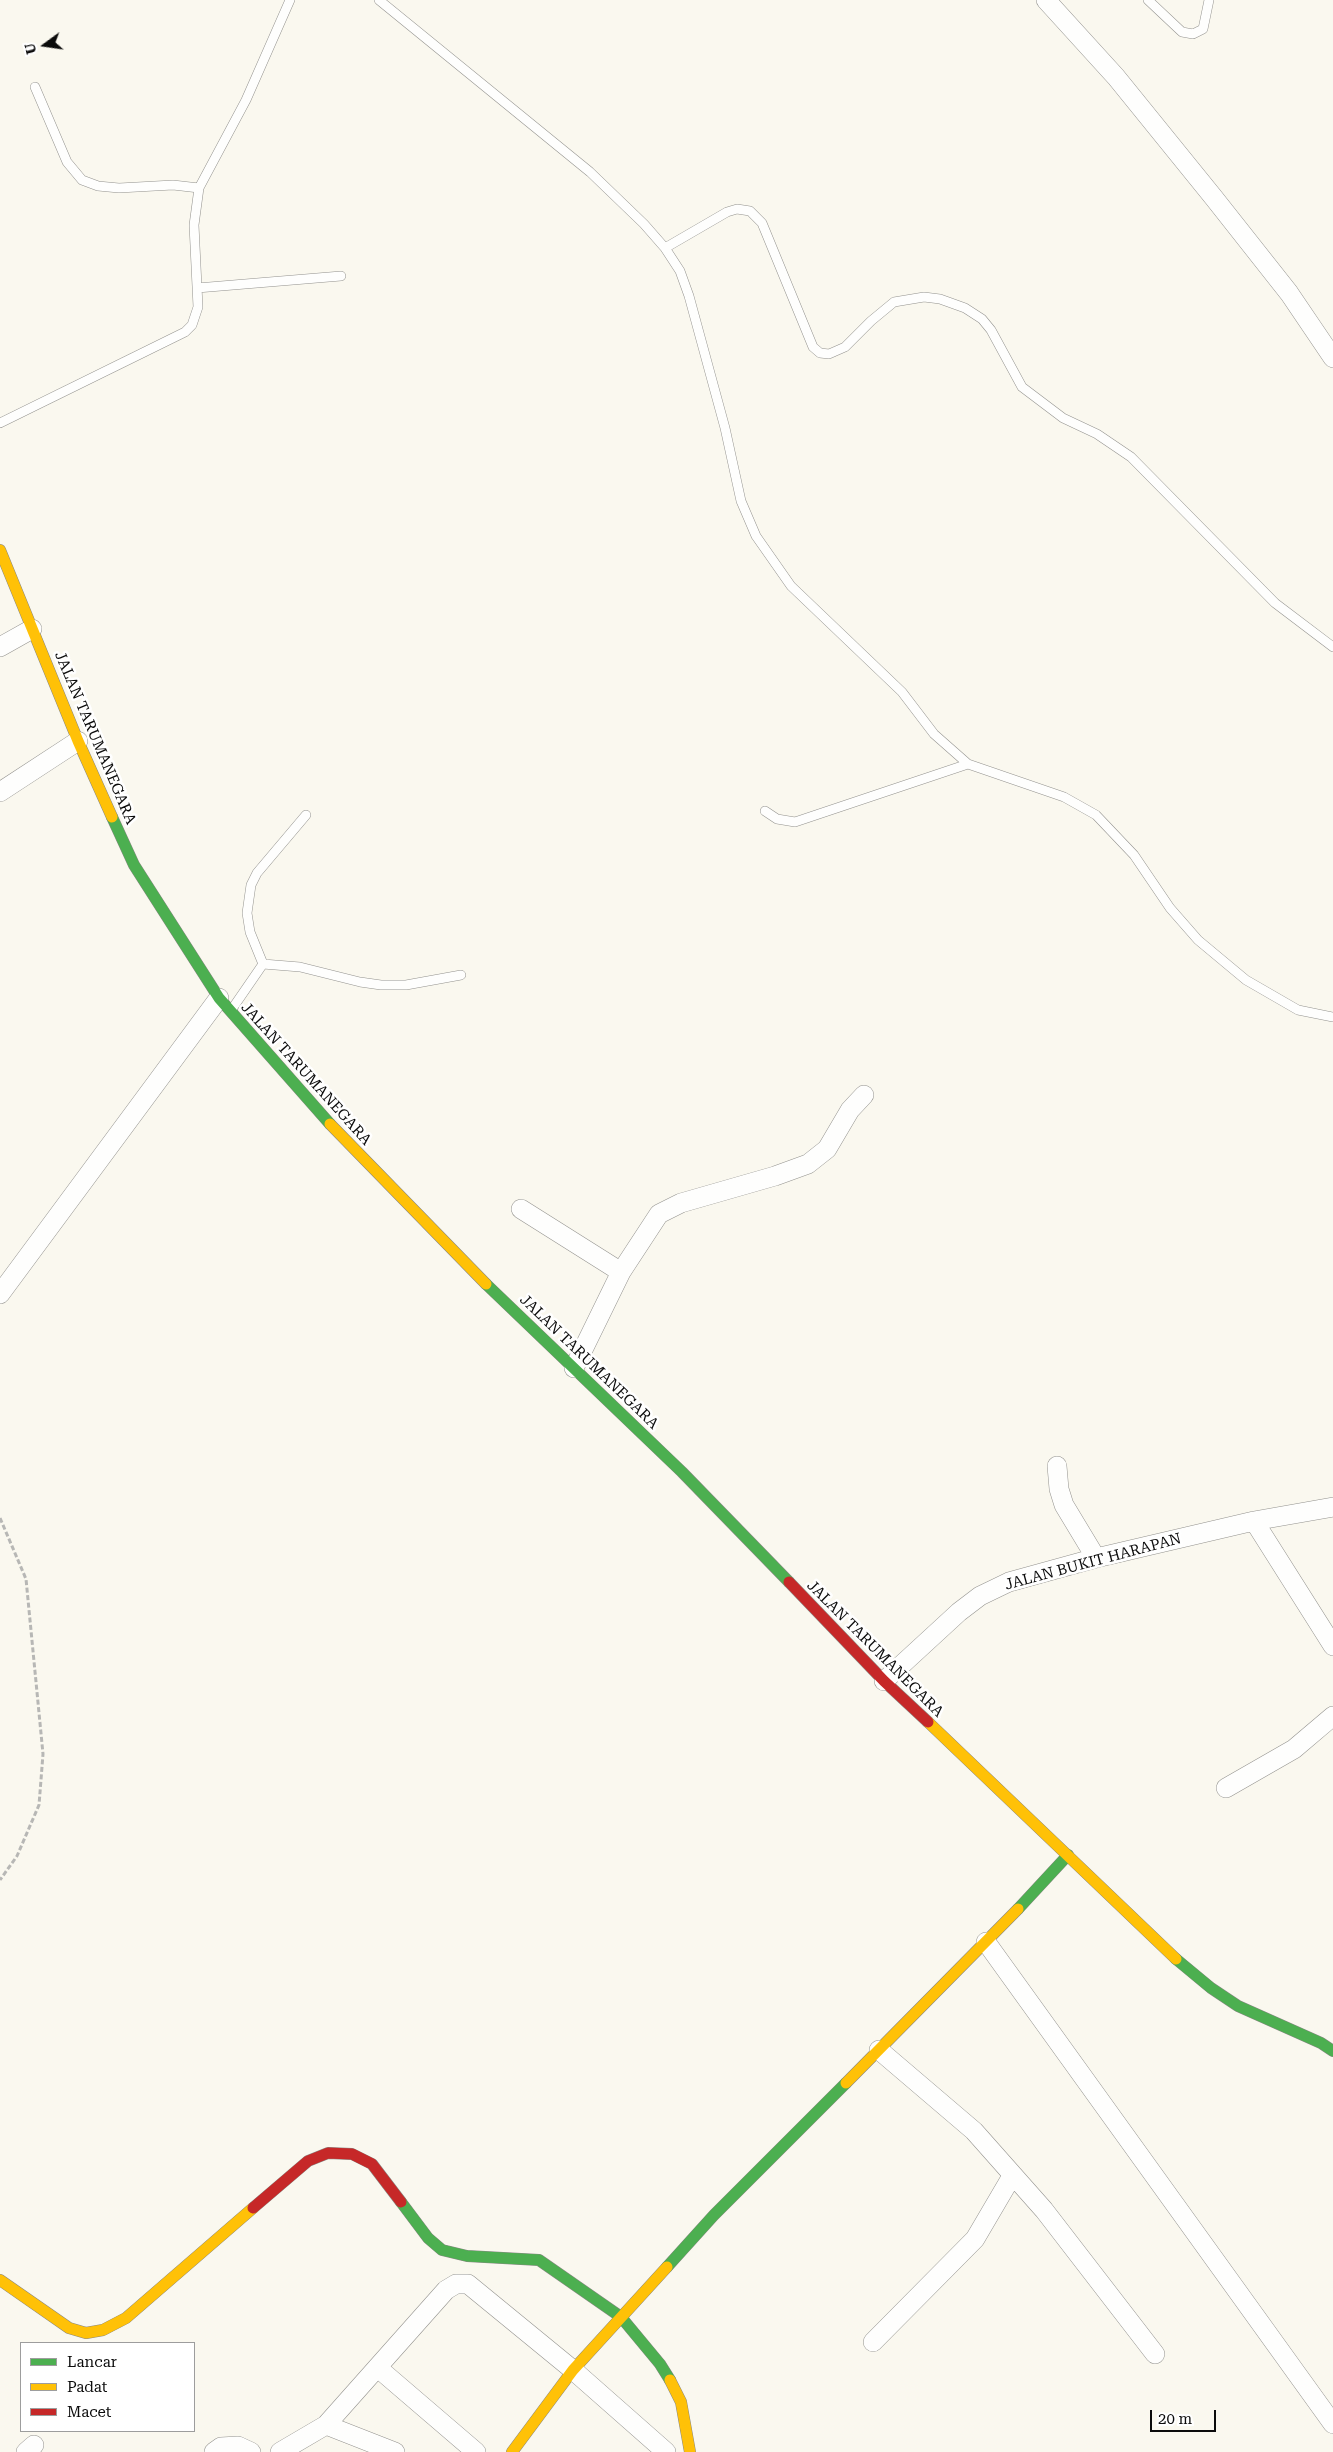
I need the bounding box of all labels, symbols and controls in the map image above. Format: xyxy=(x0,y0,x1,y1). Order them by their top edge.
north arrow xyxy=(20,20,70,70)
text: U xyxy=(21,41,40,56)
street label: JALAN TARUMANEGARA xyxy=(50,649,140,827)
street label: JALAN TARUMANEGARA xyxy=(237,999,375,1149)
street label: JALAN TARUMANEGARA xyxy=(516,1291,662,1433)
street label: JALAN BUKIT HARAPAN xyxy=(1003,1530,1183,1594)
street label: JALAN TARUMANEGARA xyxy=(803,1577,947,1721)
legend xyxy=(20,2342,195,2432)
text: Lancar xyxy=(67,2353,117,2371)
text: Padat xyxy=(67,2378,107,2396)
scale bar xyxy=(1153,2400,1219,2432)
text: Macet xyxy=(67,2403,111,2421)
text: 20 m xyxy=(1158,2410,1192,2428)

